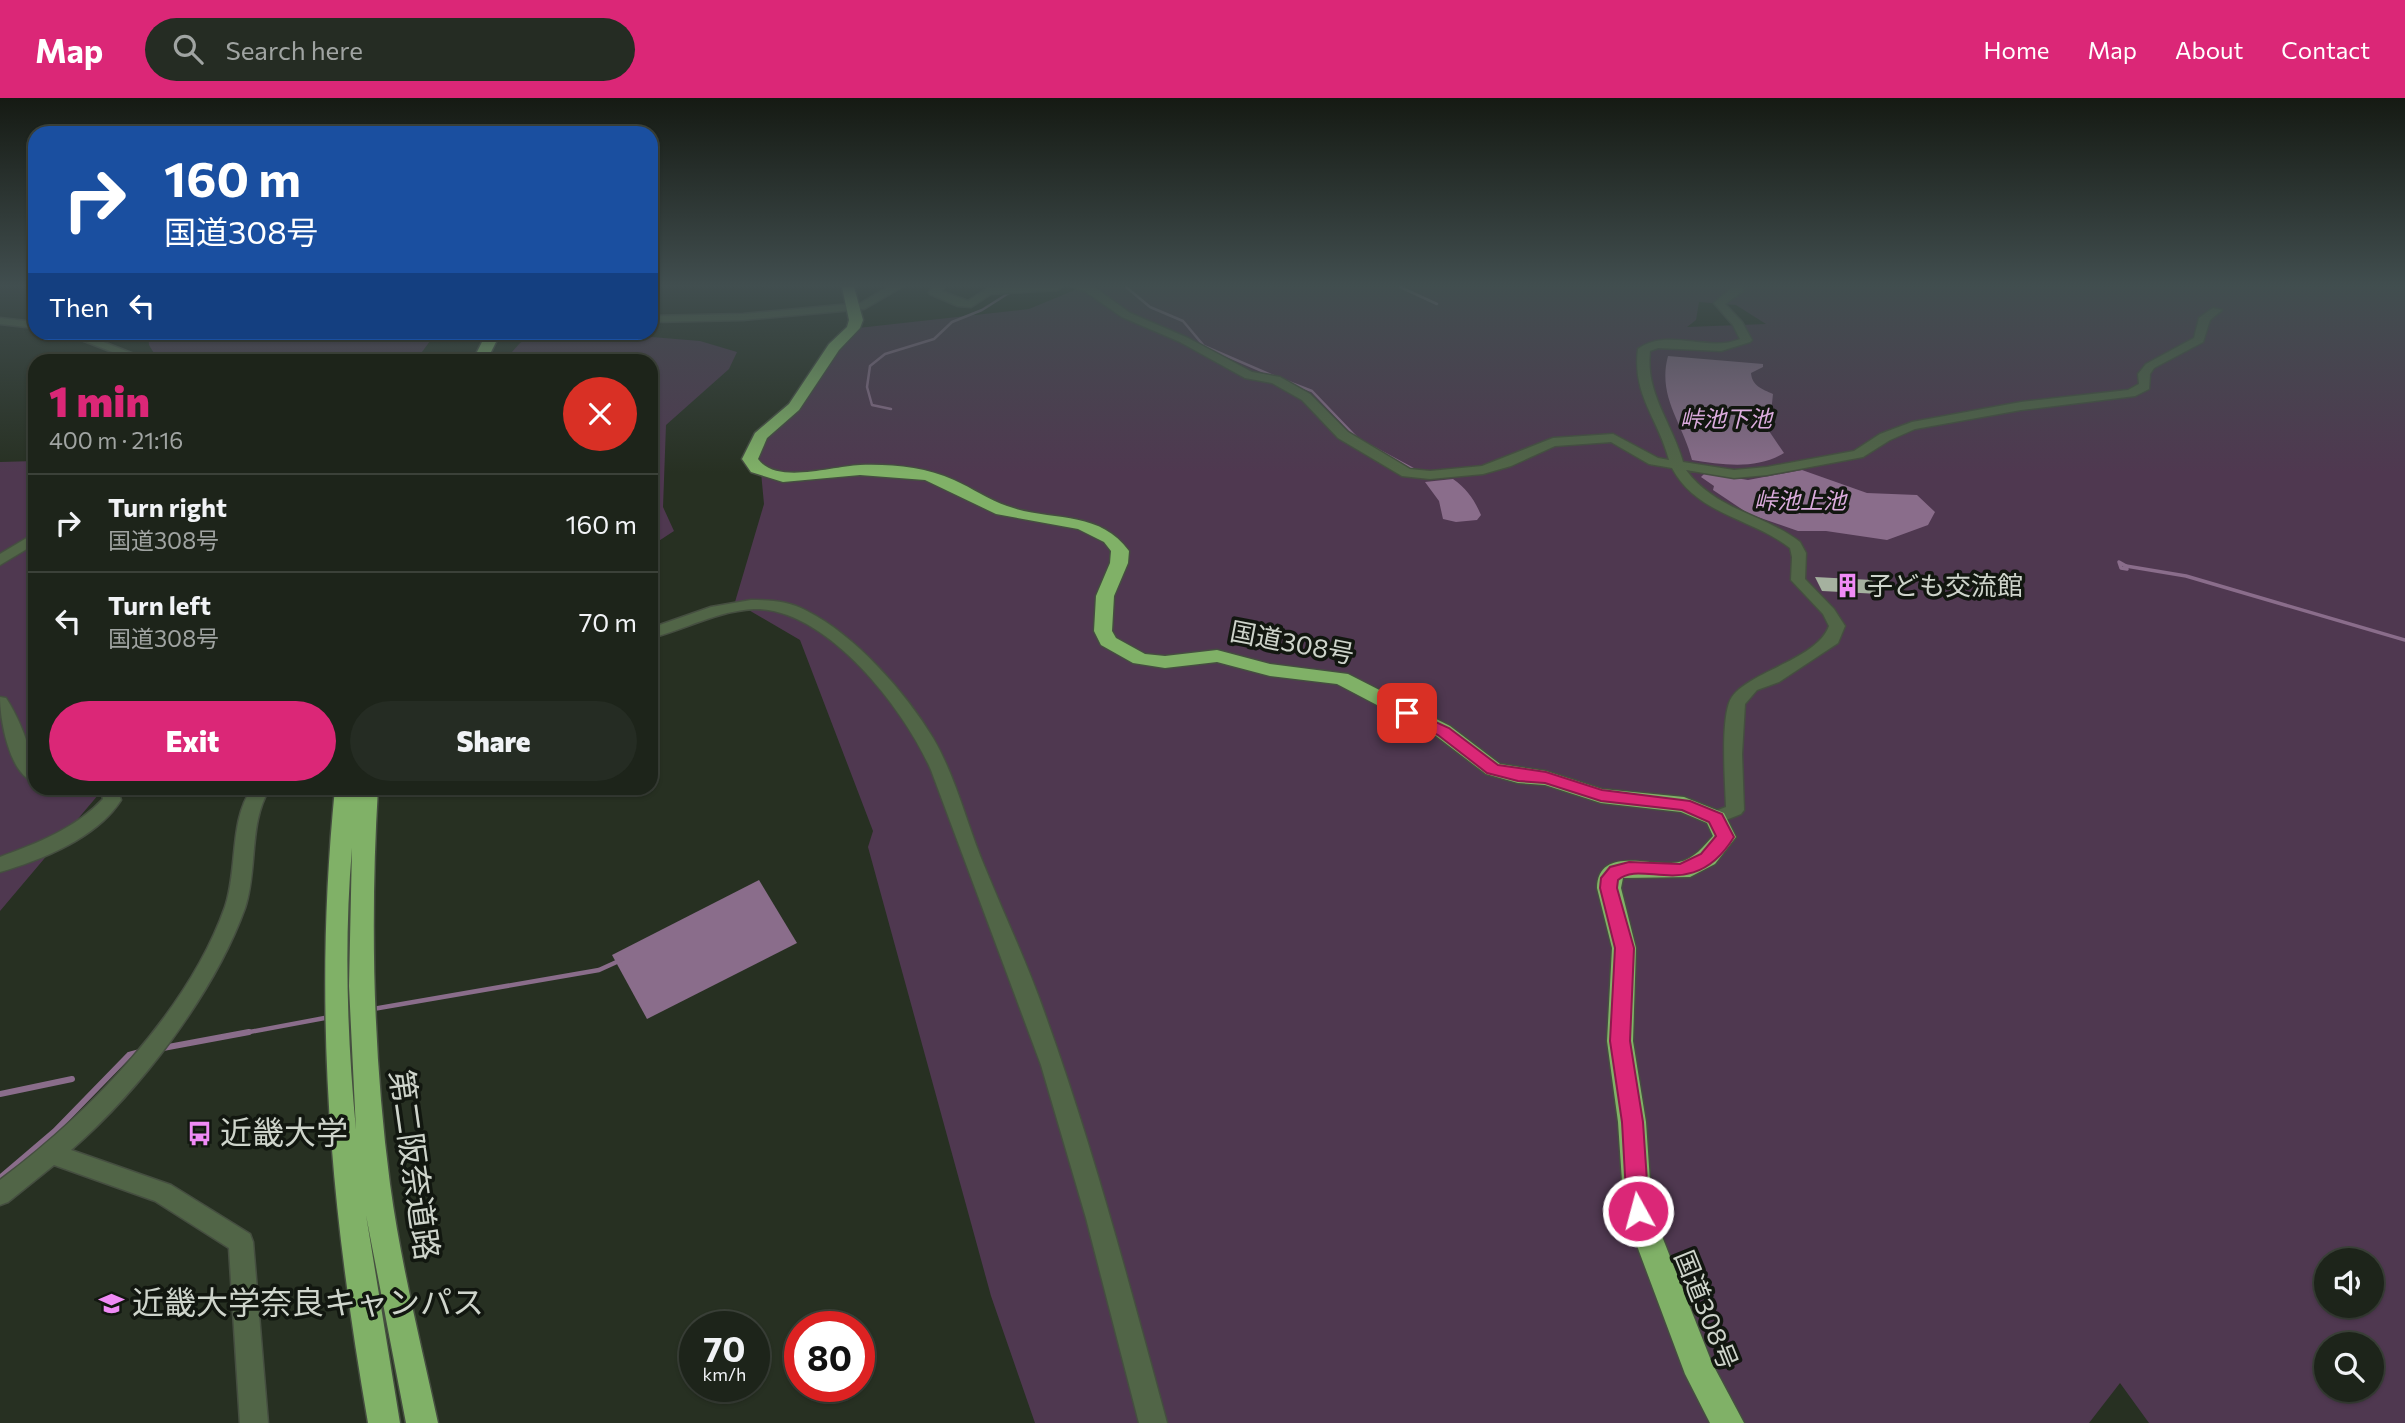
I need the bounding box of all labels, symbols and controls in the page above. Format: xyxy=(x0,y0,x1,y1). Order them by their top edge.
search box xyxy=(145,18,635,81)
text: Map xyxy=(35,29,103,70)
icon: search xyxy=(169,30,207,68)
text: Search here xyxy=(225,34,363,65)
text: Home xyxy=(1984,35,2050,64)
text: Map xyxy=(2088,35,2137,64)
text: About xyxy=(2175,35,2243,64)
text: Contact xyxy=(2281,35,2370,64)
text: 160 m xyxy=(164,147,301,207)
icon: right xyxy=(49,154,140,245)
text: 国道308号 xyxy=(164,211,319,251)
icon: left xyxy=(123,287,161,325)
text: Then xyxy=(49,291,109,322)
text: 1 min xyxy=(49,374,150,426)
button: close xyxy=(563,377,637,451)
water label: 峠池下池 xyxy=(1680,404,1774,432)
text: 400 m · 21:16 xyxy=(49,426,183,454)
water label: 峠池上池 xyxy=(1754,486,1848,514)
text: Turn right xyxy=(108,491,227,522)
icon: right xyxy=(49,504,87,542)
text: 160 m xyxy=(565,508,637,539)
text: 国道308号 xyxy=(108,526,219,554)
place label: 子ども交流館 xyxy=(1867,569,2023,600)
building icon: 子ども交流館 xyxy=(1833,572,1861,600)
text: Turn left xyxy=(108,589,211,620)
icon: left xyxy=(49,602,87,640)
text: 70 m xyxy=(579,606,637,637)
street label: 国道308号 xyxy=(1228,614,1357,669)
text: 国道308号 xyxy=(108,624,219,652)
pin xyxy=(1377,683,1437,743)
icon: arrive xyxy=(1388,694,1426,732)
button: Exit xyxy=(49,701,336,781)
button: Share xyxy=(350,701,637,781)
street label: 第二阪奈道路 xyxy=(383,1067,449,1263)
place label: 近畿大学 xyxy=(220,1111,348,1151)
bus stop icon: 近畿大学 xyxy=(186,1119,214,1147)
position arrow xyxy=(1601,1174,1675,1248)
street label: 国道308号 xyxy=(1669,1245,1745,1373)
map controls xyxy=(2314,1248,2384,1402)
button: sound xyxy=(2314,1248,2384,1318)
place label: 近畿大学奈良キャンパス xyxy=(132,1281,484,1321)
school or university icon: 近畿大学奈良キャンパス xyxy=(98,1289,126,1317)
speed limit sign: 80 xyxy=(784,1311,875,1402)
text: 70 xyxy=(703,1326,746,1369)
button: search xyxy=(2314,1332,2384,1402)
text: km/h xyxy=(703,1363,746,1385)

